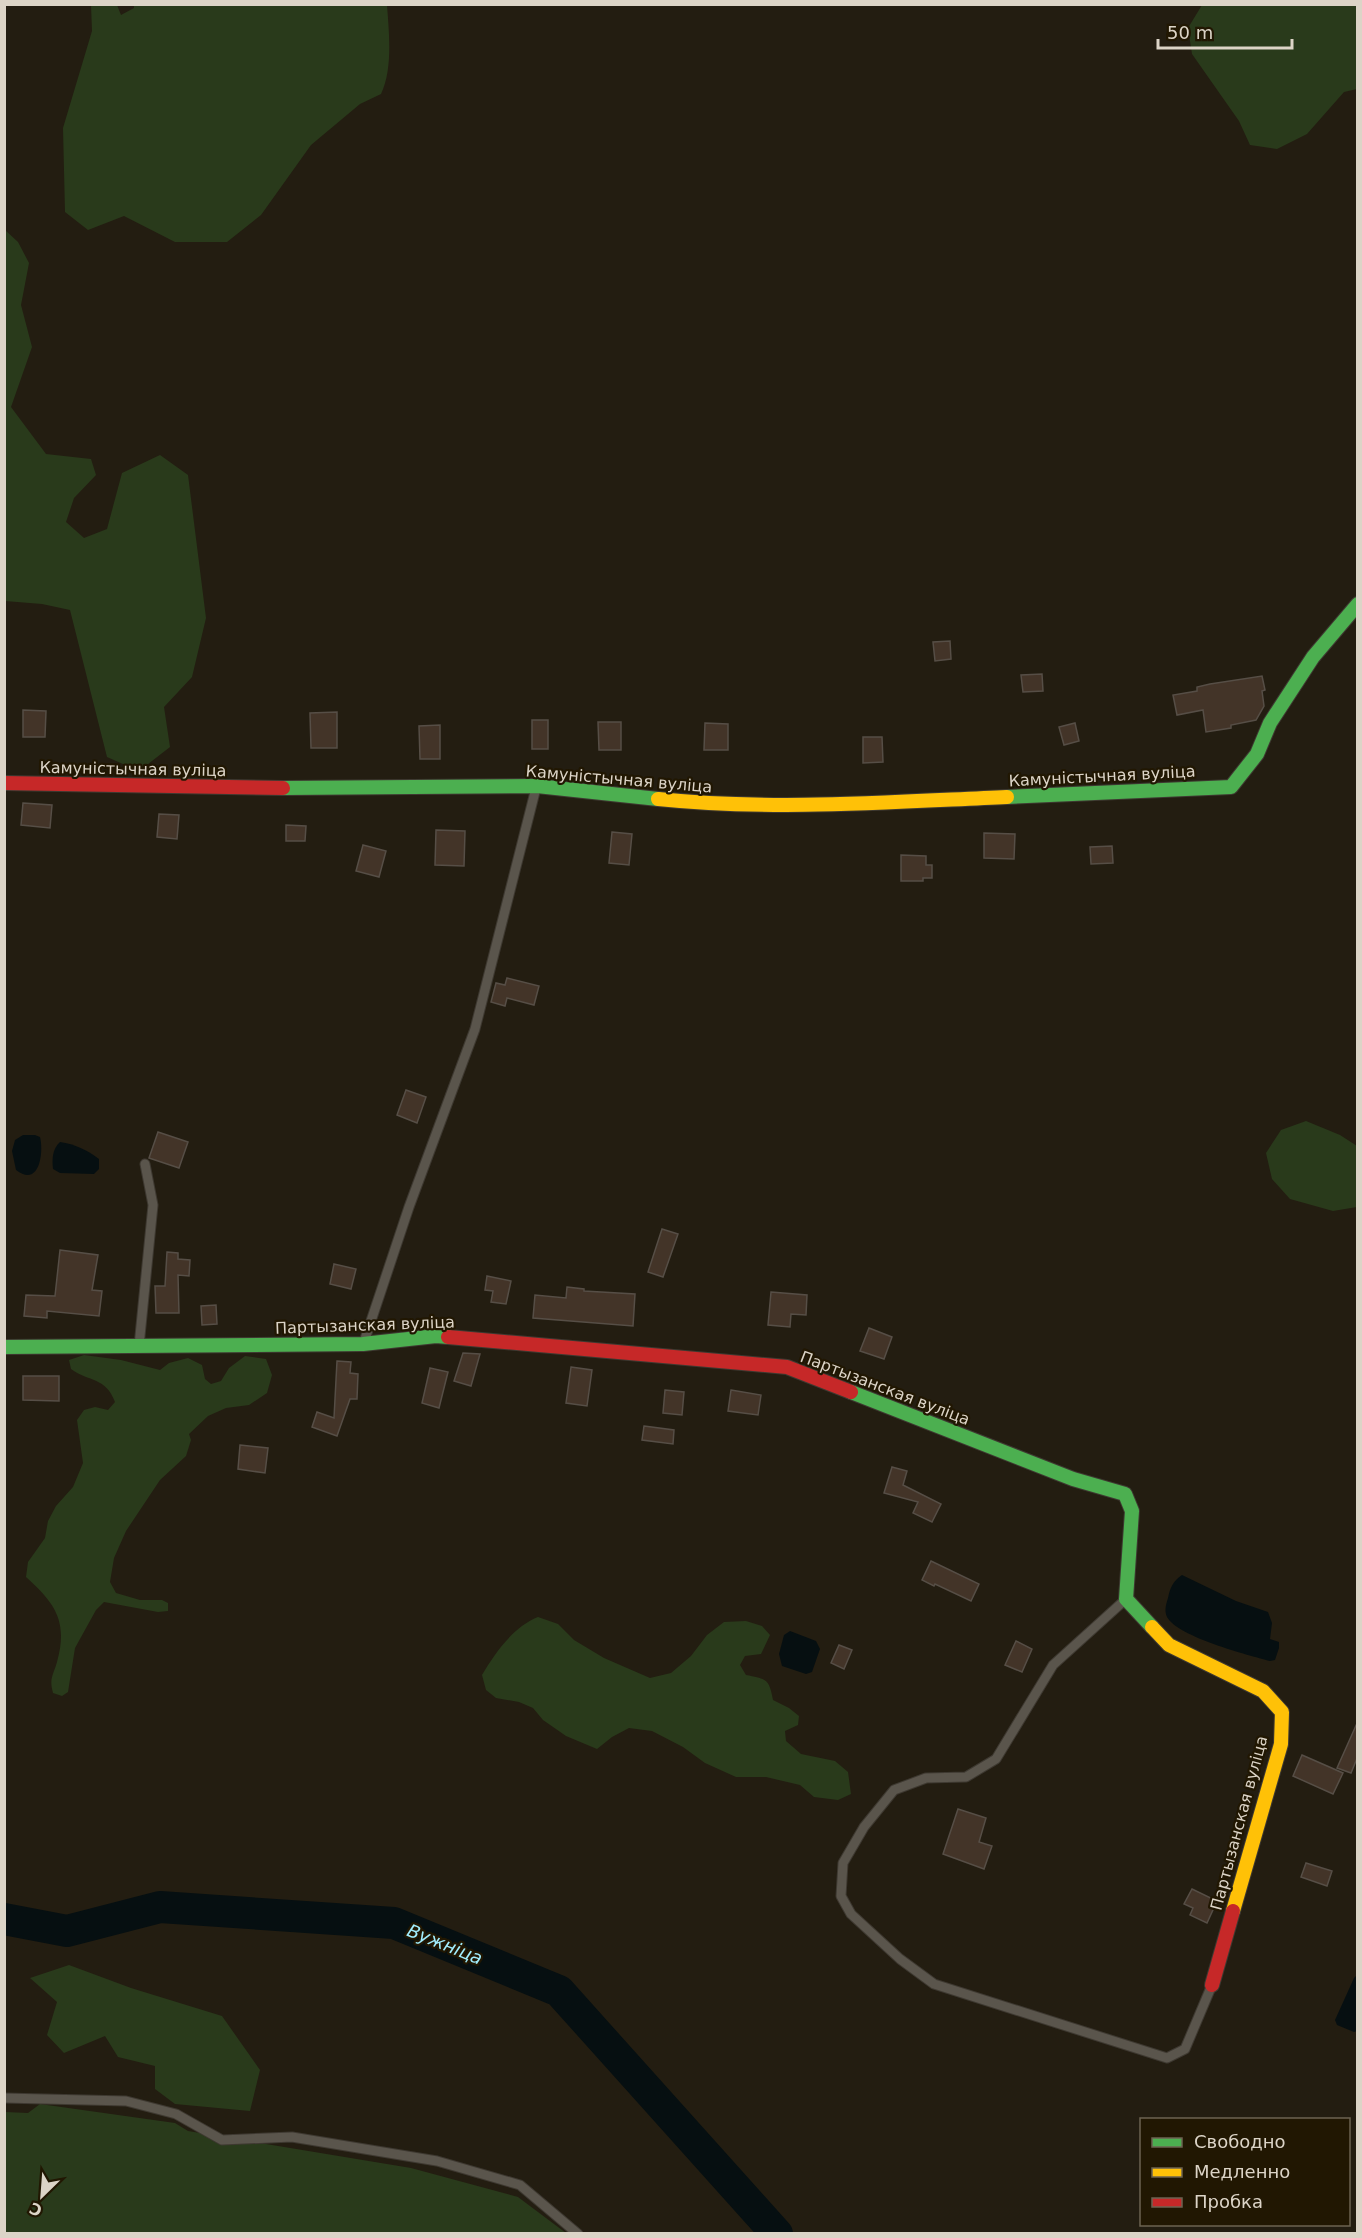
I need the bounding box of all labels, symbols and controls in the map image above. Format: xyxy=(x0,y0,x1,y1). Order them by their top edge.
scale bar xyxy=(1158,12,1292,50)
text: 50 m xyxy=(1167,22,1213,43)
street label: Камуністычная вуліца xyxy=(39,758,227,780)
street label: Камуністычная вуліца xyxy=(525,761,713,797)
street label: Камуністычная вуліца xyxy=(1008,762,1196,790)
street label: Партызанская вуліца xyxy=(275,1312,455,1338)
street label: Партызанская вуліца xyxy=(798,1347,972,1429)
street label: Партызанская вуліца xyxy=(1207,1734,1271,1912)
water label: Вужніца xyxy=(404,1919,486,1969)
legend xyxy=(1140,2118,1350,2226)
text: Свободно xyxy=(1194,2131,1286,2152)
text: Медленно xyxy=(1194,2161,1290,2182)
north arrow xyxy=(12,2166,72,2226)
text: Пробка xyxy=(1194,2191,1263,2212)
text: С xyxy=(27,2198,45,2220)

